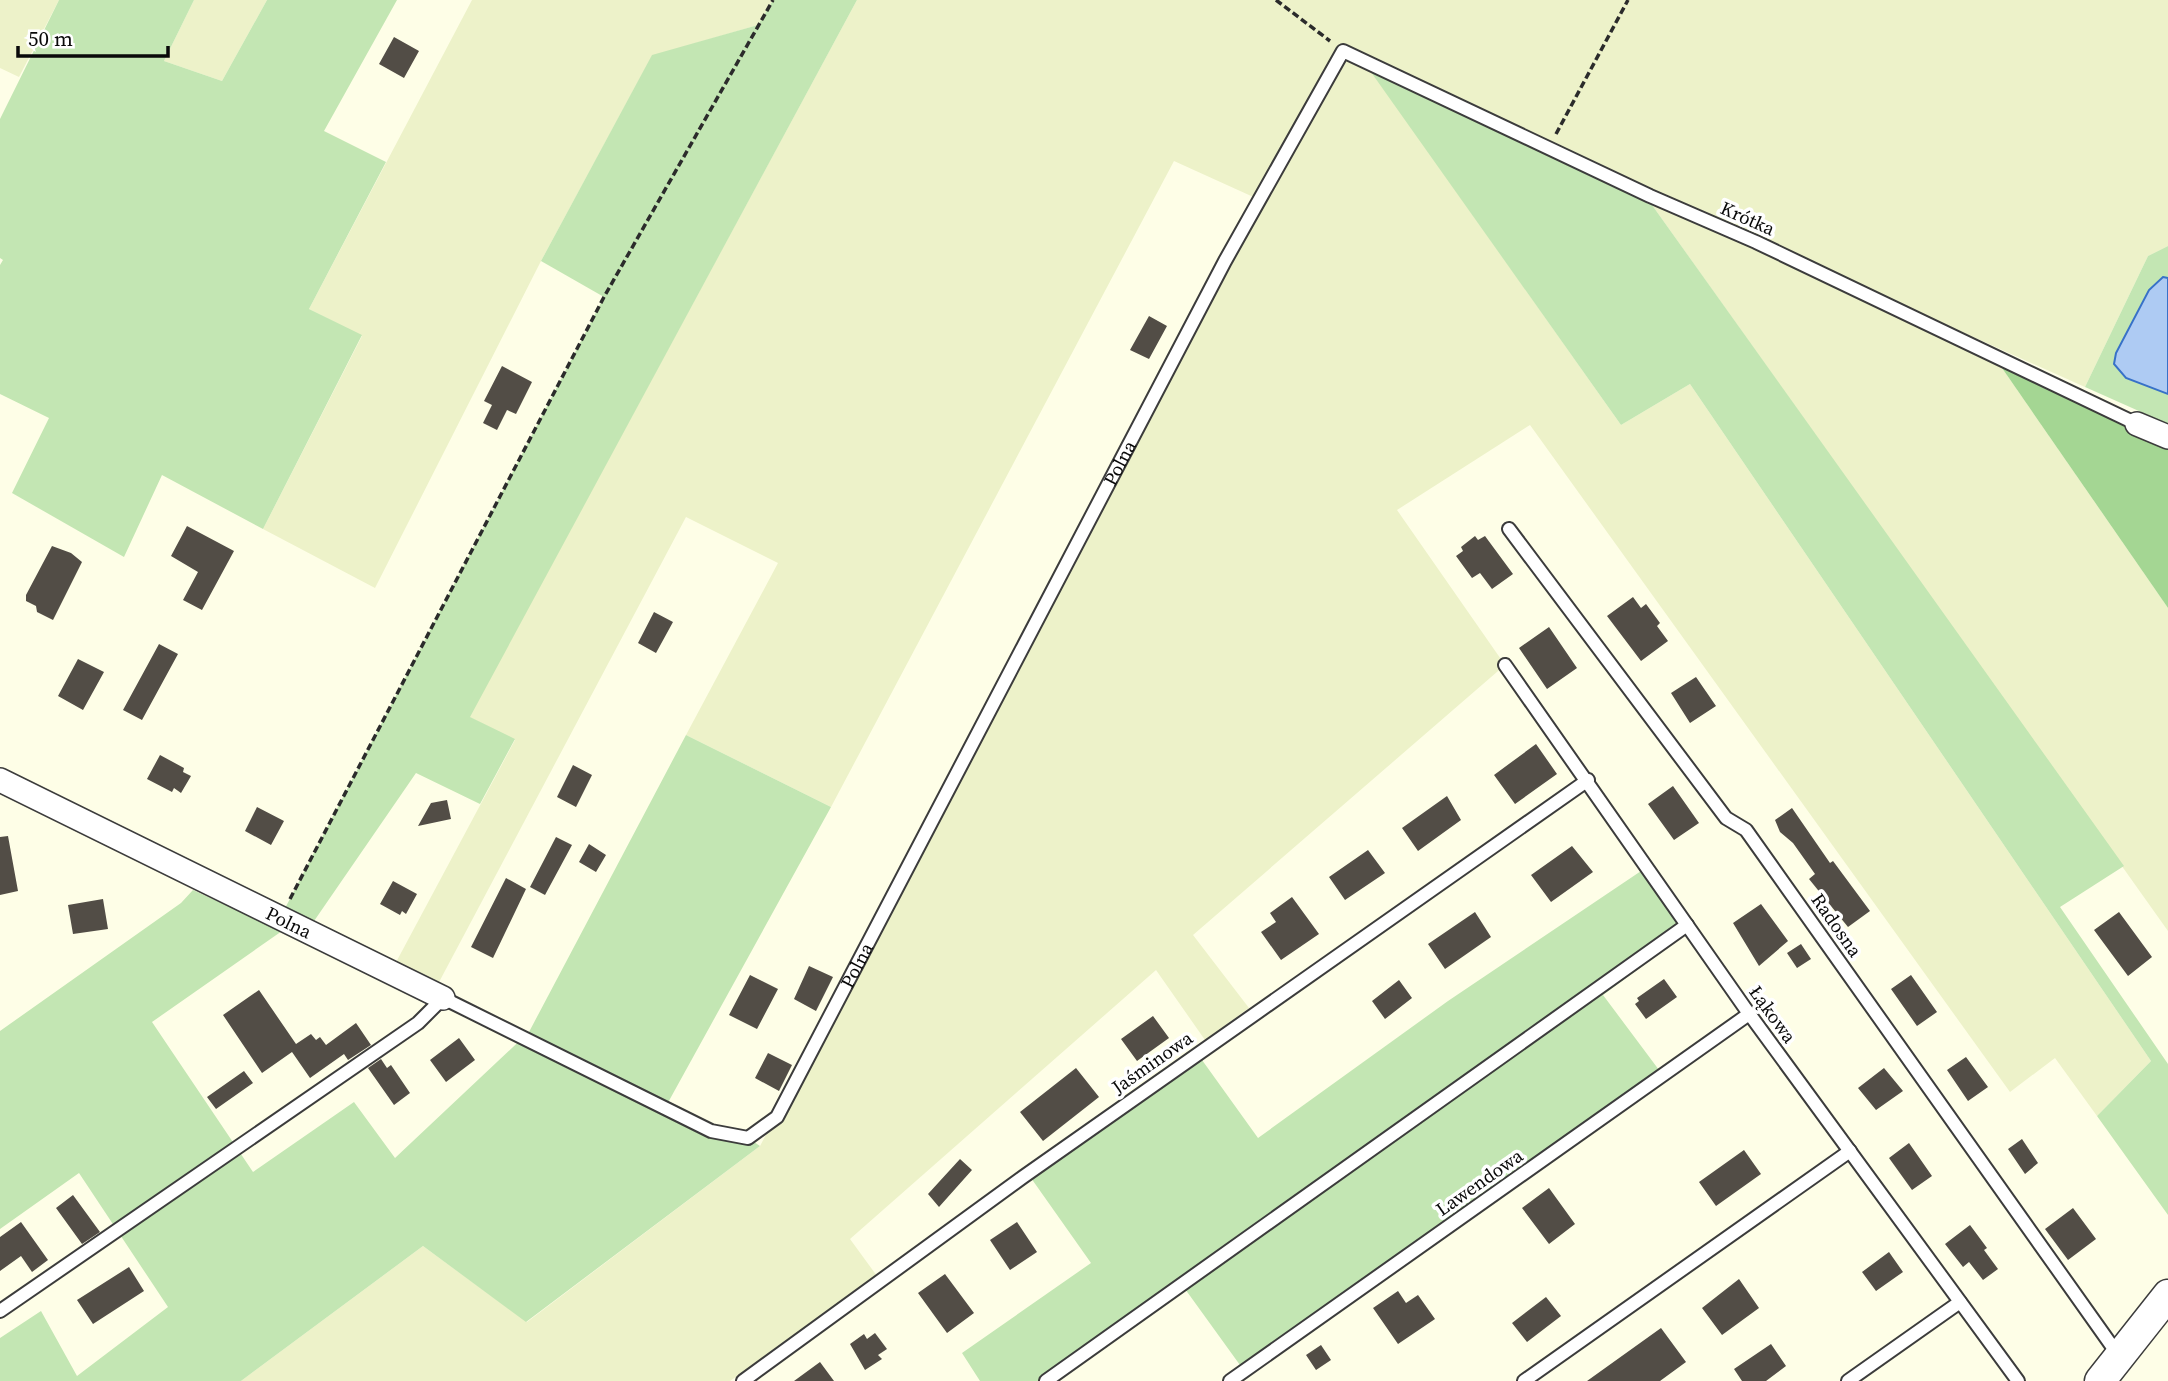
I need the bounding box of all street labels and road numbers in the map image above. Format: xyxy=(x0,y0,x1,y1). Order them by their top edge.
street label: Krótka xyxy=(1717,195,1780,242)
street label: Polna xyxy=(1097,435,1142,490)
street label: Radosna xyxy=(1806,888,1869,962)
street label: Polna xyxy=(262,900,316,945)
street label: Polna xyxy=(834,938,879,992)
street label: Łąkowa xyxy=(1743,980,1803,1048)
street label: Jaśminowa xyxy=(1106,1024,1198,1100)
street label: Lawendowa xyxy=(1430,1142,1528,1222)

